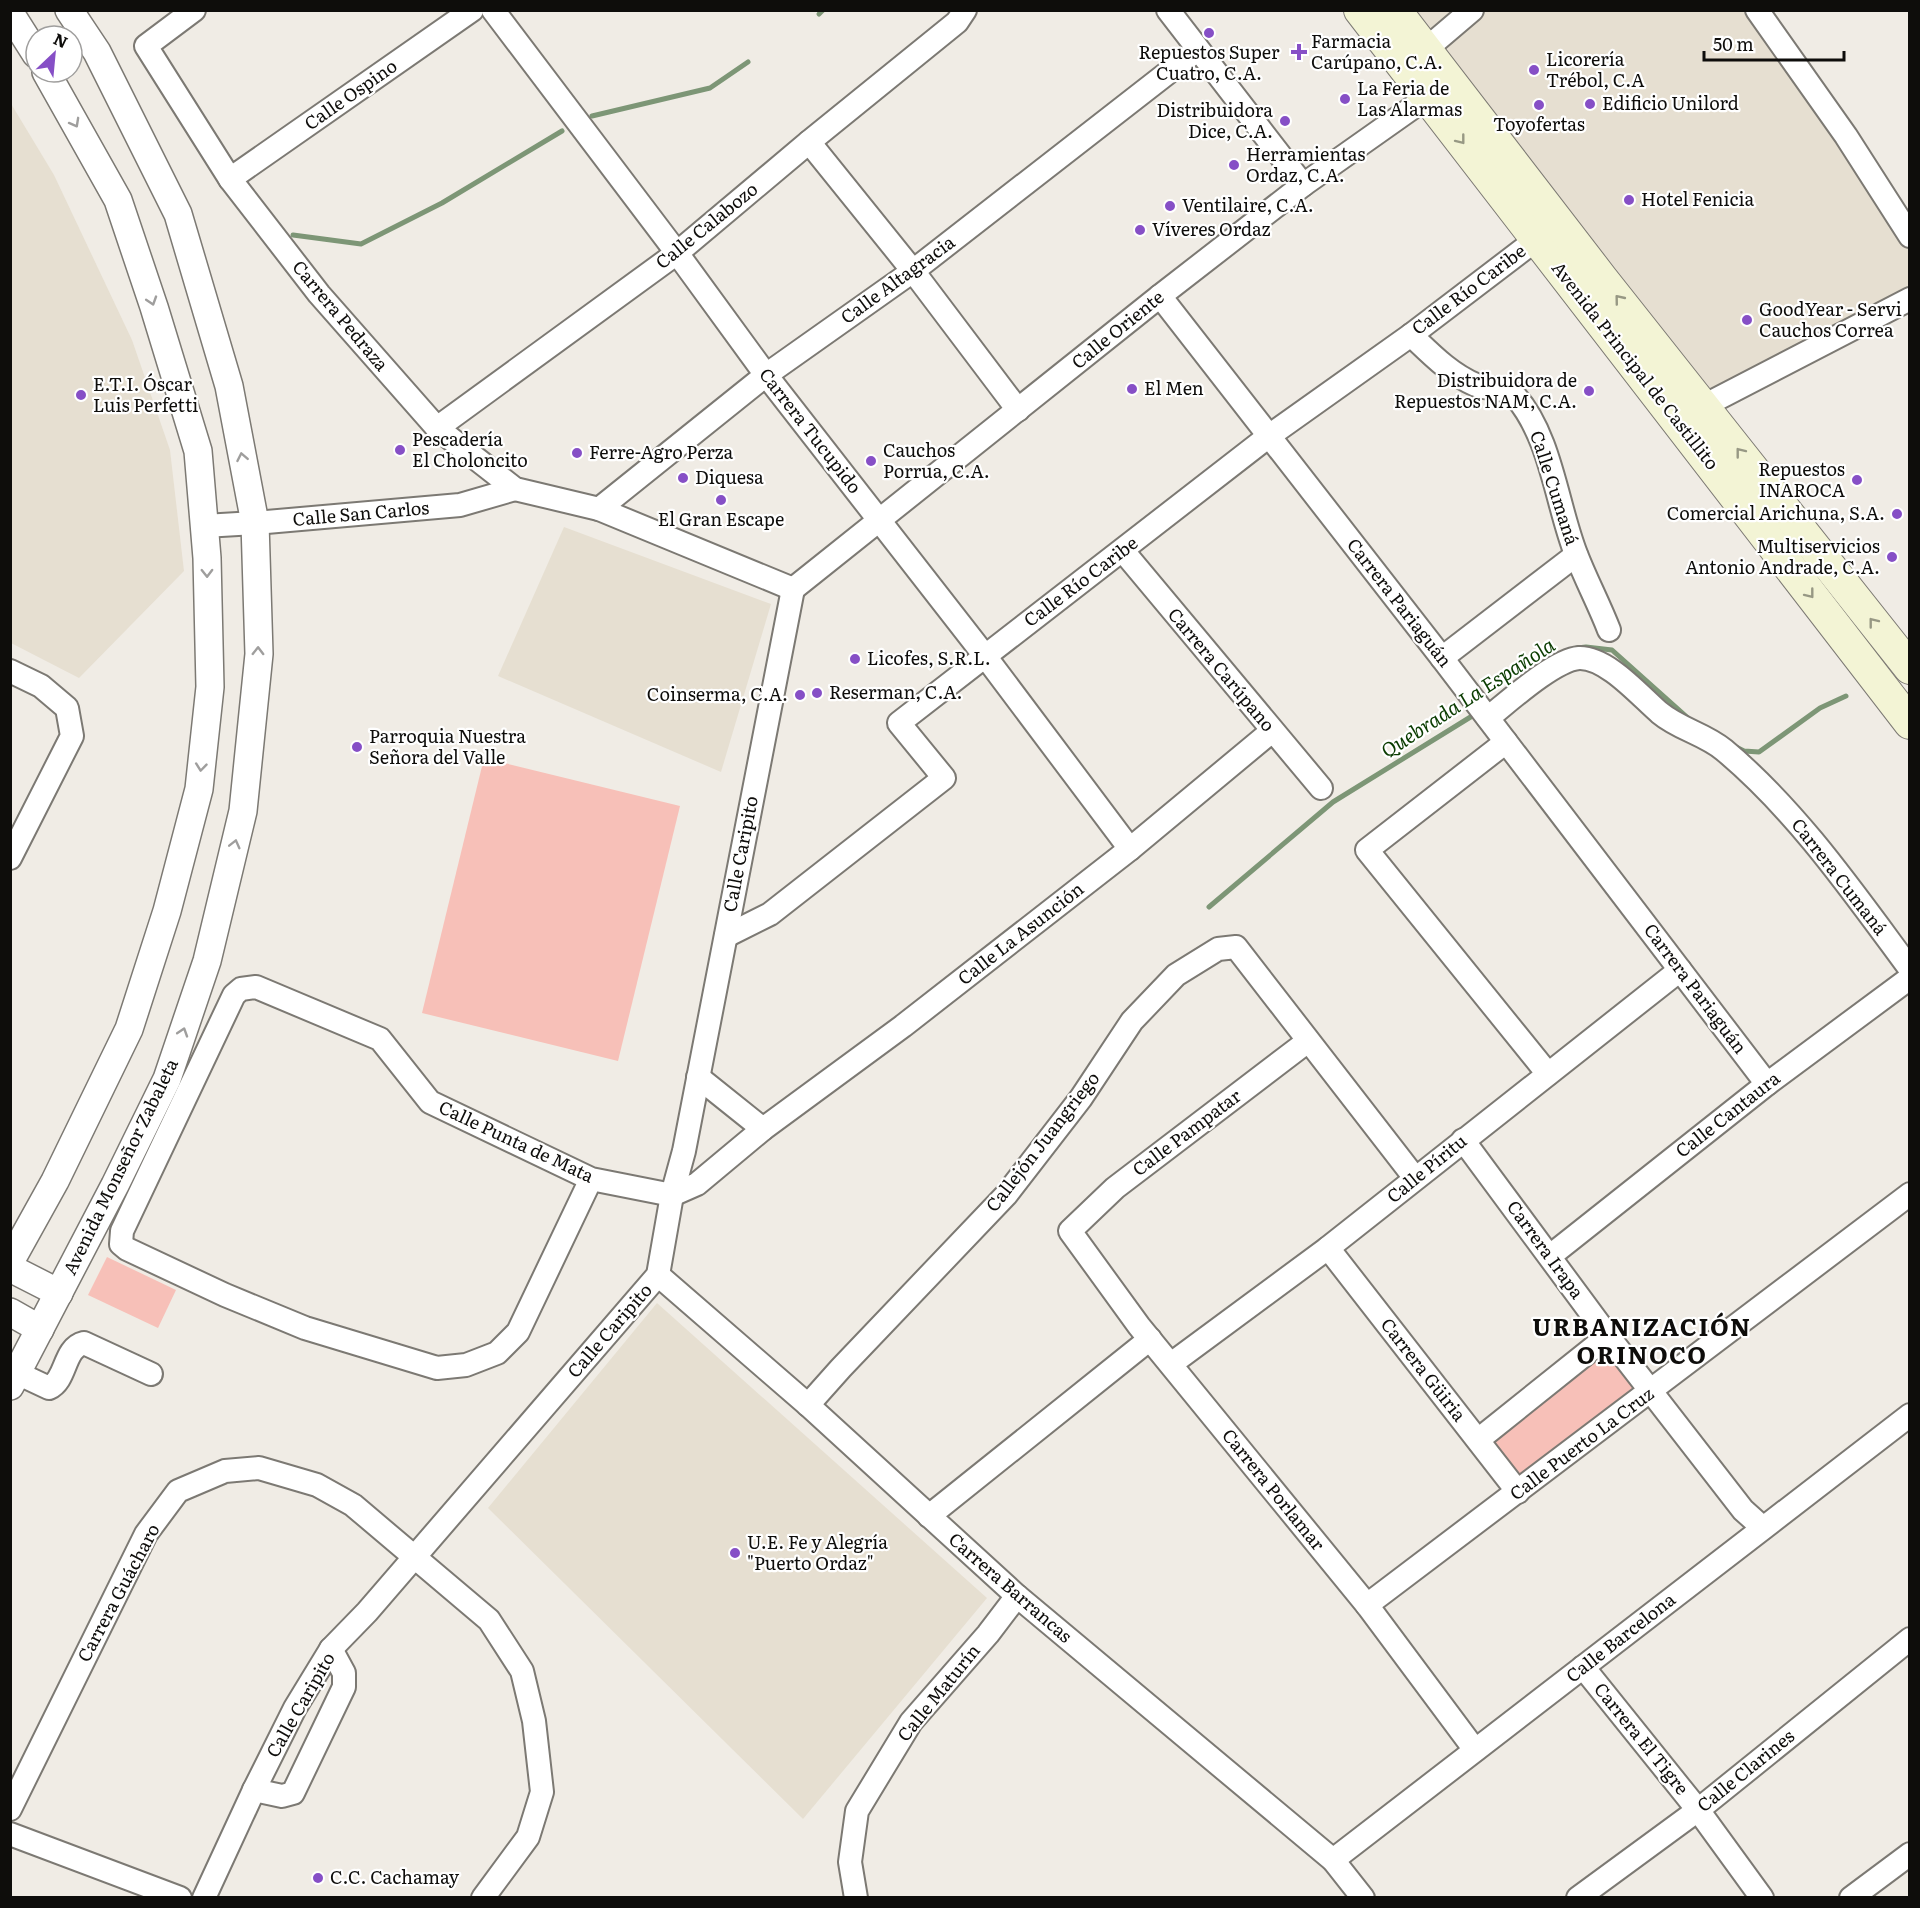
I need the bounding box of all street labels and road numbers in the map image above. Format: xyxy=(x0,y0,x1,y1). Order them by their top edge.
street label: Calle Ospino xyxy=(298,52,402,136)
street label: Calle Calabozo xyxy=(649,175,763,275)
street label: Calle Altagracia xyxy=(834,228,960,330)
street label: Calle Río Caribe xyxy=(1405,237,1531,341)
street label: Carrera Pedraza xyxy=(287,254,396,377)
street label: Avenida Principal de Castillito xyxy=(1546,255,1726,475)
street label: Calle Oriente xyxy=(1065,283,1169,375)
street label: Carrera Tucupido xyxy=(753,361,869,499)
street label: Calle Cumaná xyxy=(1524,427,1587,549)
street label: Calle San Carlos xyxy=(292,493,430,532)
street label: Calle Río Caribe xyxy=(1017,529,1143,633)
street label: Carrera Pariaguán xyxy=(1341,532,1459,672)
street label: Carrera Carúpano xyxy=(1162,601,1282,737)
street label: Calle Caripito xyxy=(715,793,764,914)
street label: Carrera Cumaná xyxy=(1786,812,1895,941)
street label: Calle La Asunción xyxy=(951,875,1089,991)
street label: Carrera Pariaguán xyxy=(1638,917,1754,1059)
street label: Avenida Monseñor Zabaleta xyxy=(55,1053,184,1279)
street label: Calle Cantaura xyxy=(1669,1064,1785,1163)
street label: Callejón Juangriego xyxy=(978,1065,1105,1217)
street label: Calle Pampatar xyxy=(1126,1082,1247,1182)
street label: Calle Punta de Mata xyxy=(435,1093,599,1189)
street label: Calle Píritu xyxy=(1380,1127,1472,1209)
street label: Carrera Irapa xyxy=(1501,1194,1591,1304)
street label: Calle Caripito xyxy=(560,1277,658,1383)
street label: Carrera Güiria xyxy=(1375,1312,1473,1427)
street label: Calle Puerto La Cruz xyxy=(1503,1379,1659,1506)
street label: Carrera Porlamar xyxy=(1216,1422,1332,1556)
street label: Carrera Guácharo xyxy=(70,1518,166,1666)
street label: Carrera Barrancas xyxy=(943,1525,1079,1648)
street label: Calle Barcelona xyxy=(1560,1585,1681,1688)
street label: Calle Maturín xyxy=(890,1637,986,1747)
street label: Calle Caripito xyxy=(259,1647,341,1762)
street label: Carrera El Tigre xyxy=(1588,1676,1696,1800)
street label: Calle Clarines xyxy=(1691,1722,1800,1818)

